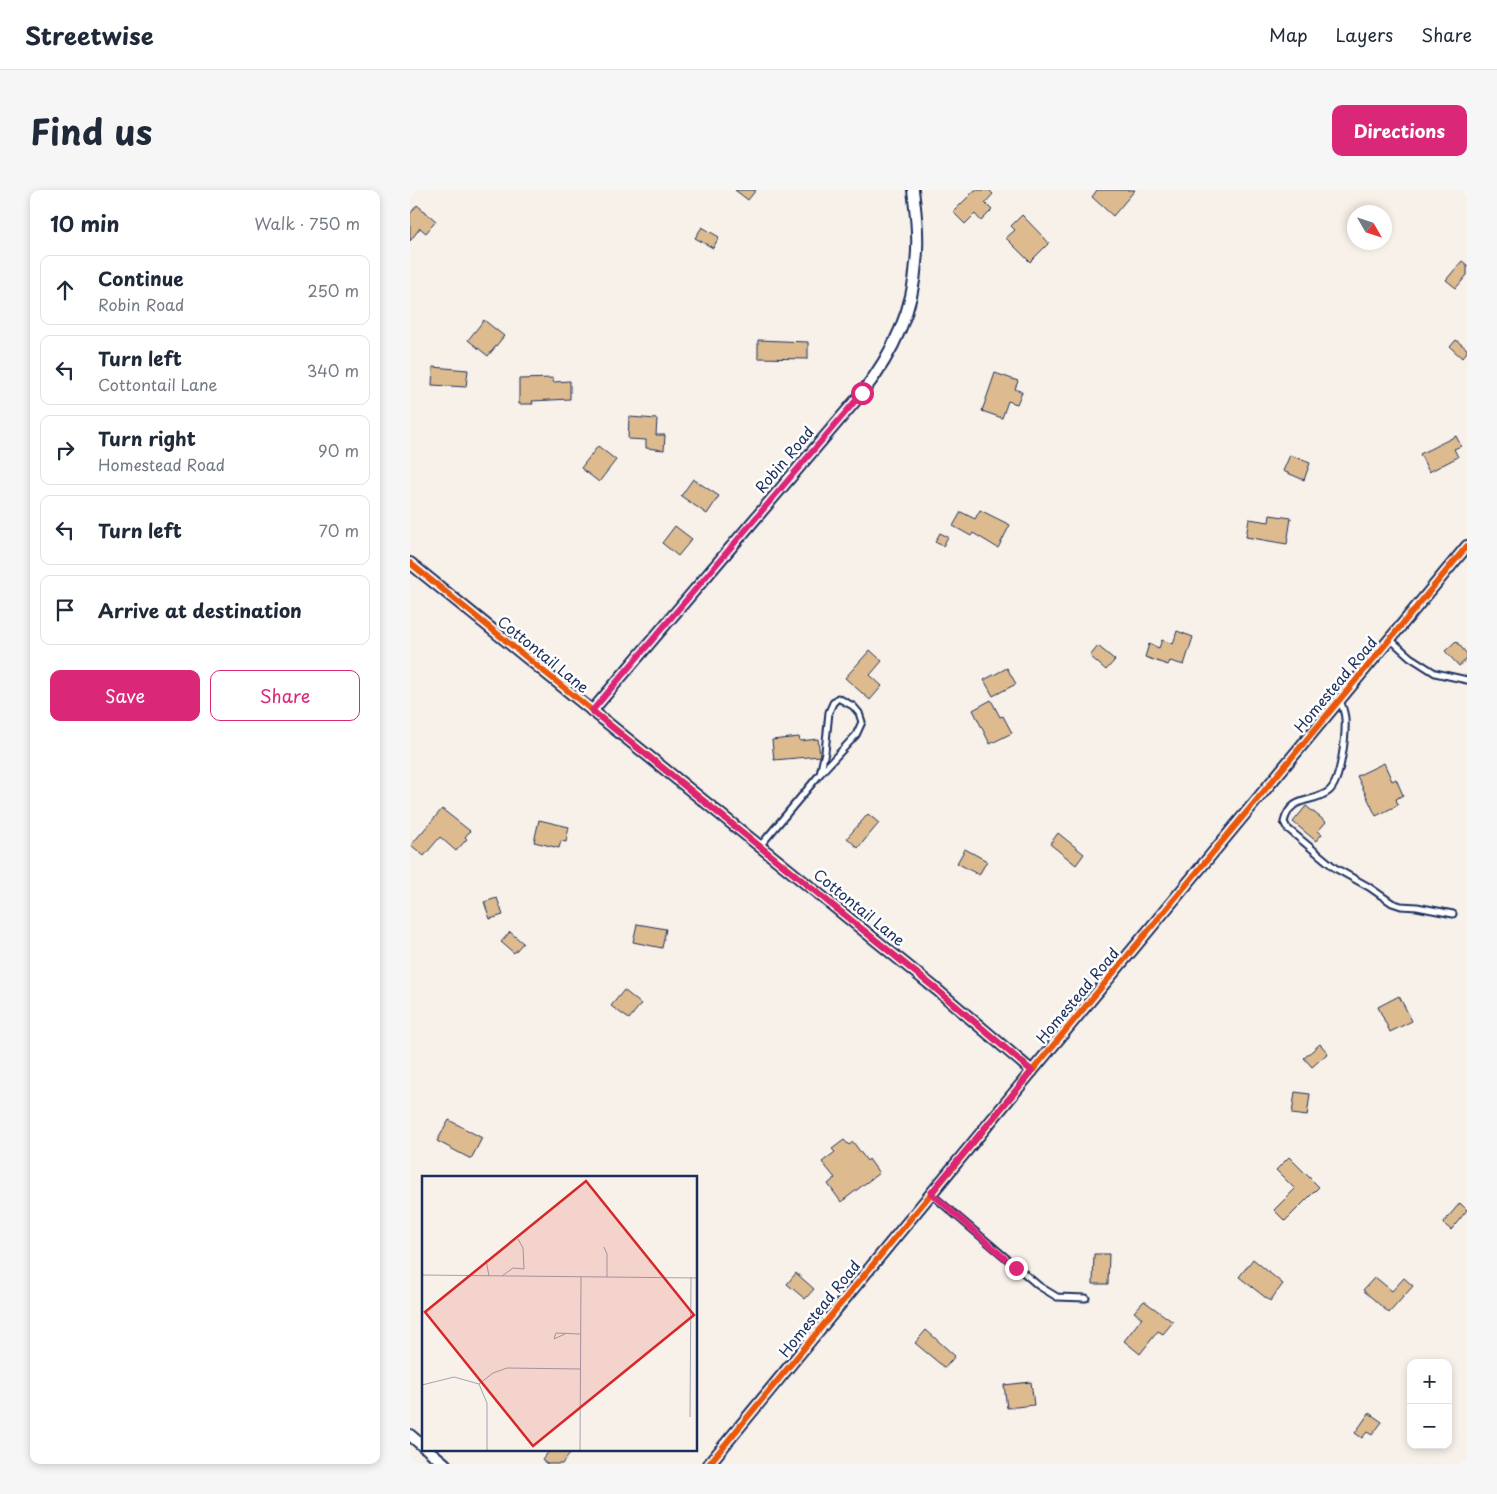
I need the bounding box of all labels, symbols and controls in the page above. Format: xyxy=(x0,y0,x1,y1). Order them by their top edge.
text: Streetwise xyxy=(25,17,154,53)
text: Map xyxy=(1269,21,1308,48)
text: Layers xyxy=(1336,21,1393,48)
text: Share xyxy=(1421,21,1472,48)
text: Find us xyxy=(30,104,152,157)
button: Directions xyxy=(1332,105,1467,156)
north arrow xyxy=(1347,205,1392,250)
text: 10 min xyxy=(50,207,120,239)
text: Walk · 750 m xyxy=(255,211,360,235)
text: Continue xyxy=(98,264,184,292)
icon: ahead xyxy=(51,276,79,304)
text: 250 m xyxy=(308,278,359,302)
text: Robin Road xyxy=(98,292,184,316)
text: Turn left xyxy=(98,344,182,372)
icon: left xyxy=(51,356,79,384)
text: 340 m xyxy=(307,358,359,382)
text: Cottontail Lane xyxy=(98,372,218,396)
route start xyxy=(851,382,874,405)
street label: Robin Road xyxy=(749,421,819,497)
text: Turn right xyxy=(98,424,196,452)
icon: right xyxy=(51,436,79,464)
text: 90 m xyxy=(318,438,359,462)
text: Homestead Road xyxy=(98,452,225,476)
icon: left xyxy=(51,516,79,544)
text: Turn left xyxy=(98,516,182,544)
text: 70 m xyxy=(319,518,359,542)
icon: arrive xyxy=(51,596,79,624)
text: Arrive at destination xyxy=(98,596,302,624)
street label: Cottontail Lane xyxy=(493,610,595,698)
street label: Homestead Road xyxy=(1288,631,1382,737)
button: Save xyxy=(50,670,200,721)
button: Share xyxy=(210,670,360,721)
street label: Cottontail Lane xyxy=(809,863,911,951)
street label: Homestead Road xyxy=(1030,942,1124,1048)
inset map xyxy=(422,1176,698,1452)
street label: Homestead Road xyxy=(772,1255,865,1362)
route end xyxy=(1005,1257,1028,1280)
map controls xyxy=(1407,1359,1452,1449)
button: + xyxy=(1407,1359,1452,1404)
button: − xyxy=(1407,1404,1452,1449)

